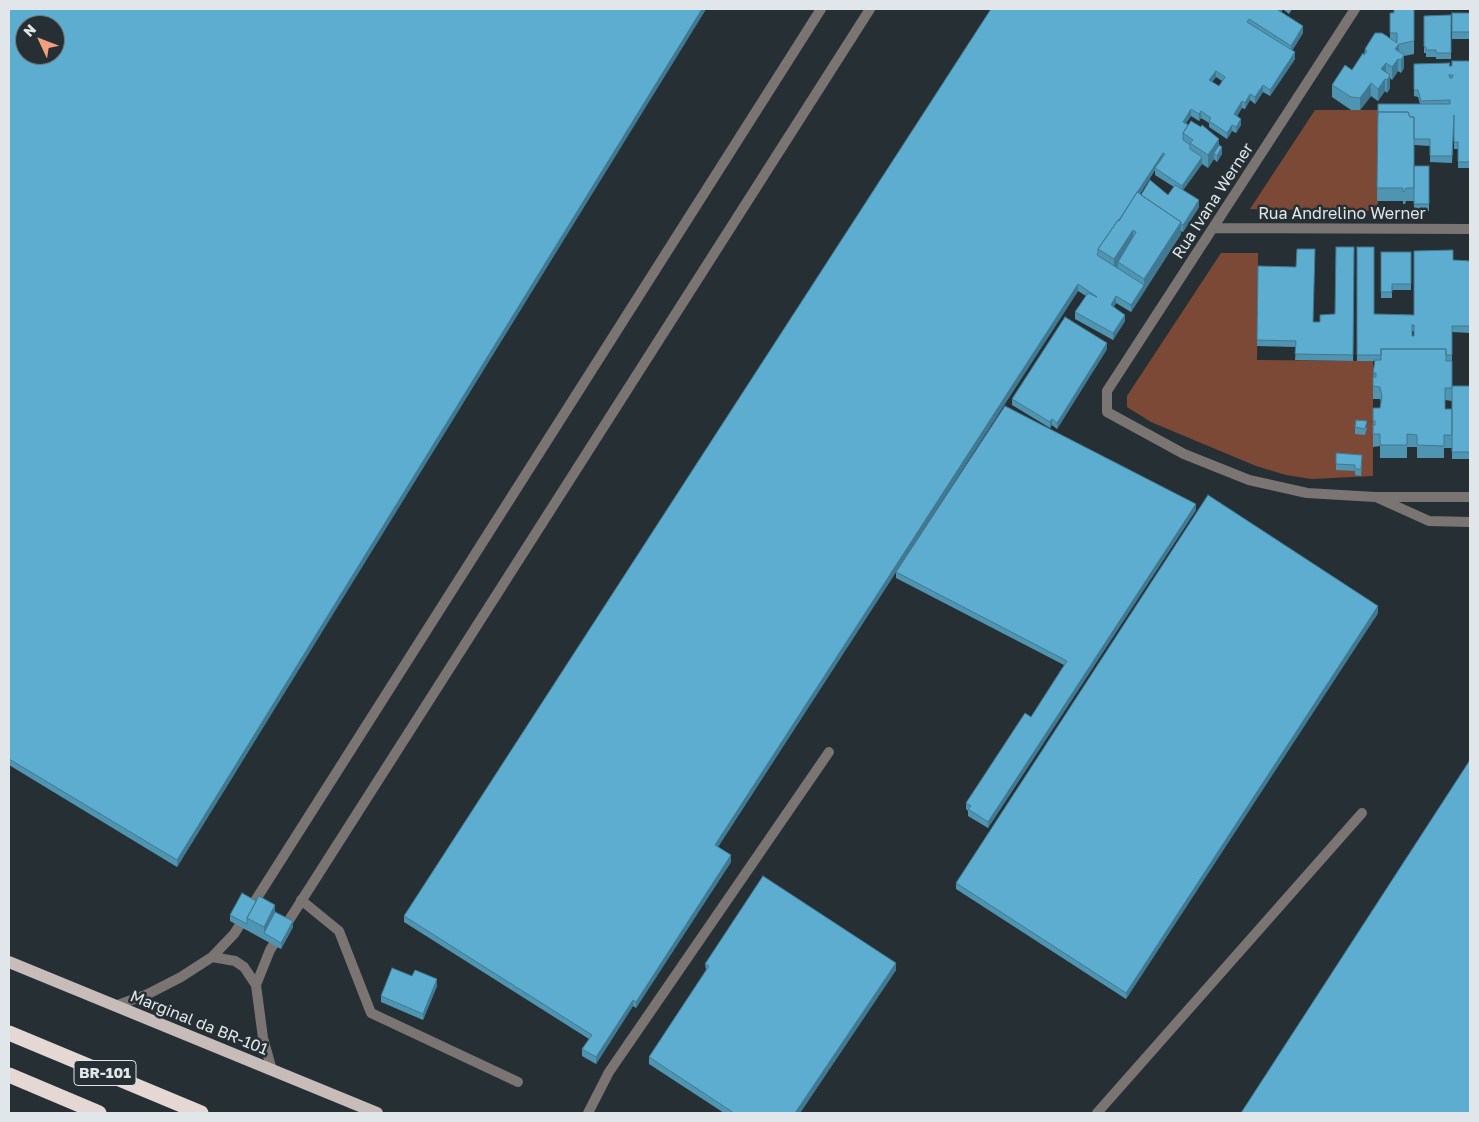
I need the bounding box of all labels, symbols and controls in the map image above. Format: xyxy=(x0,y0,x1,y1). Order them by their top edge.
north arrow xyxy=(15,15,65,65)
text: N xyxy=(20,20,39,40)
street label: Rua Ivana Werner xyxy=(1168,139,1258,263)
street label: Rua Andrelino Werner xyxy=(1258,204,1426,224)
street label: Marginal da BR-101 xyxy=(127,987,271,1059)
road number: BR-101 xyxy=(74,1060,136,1086)

